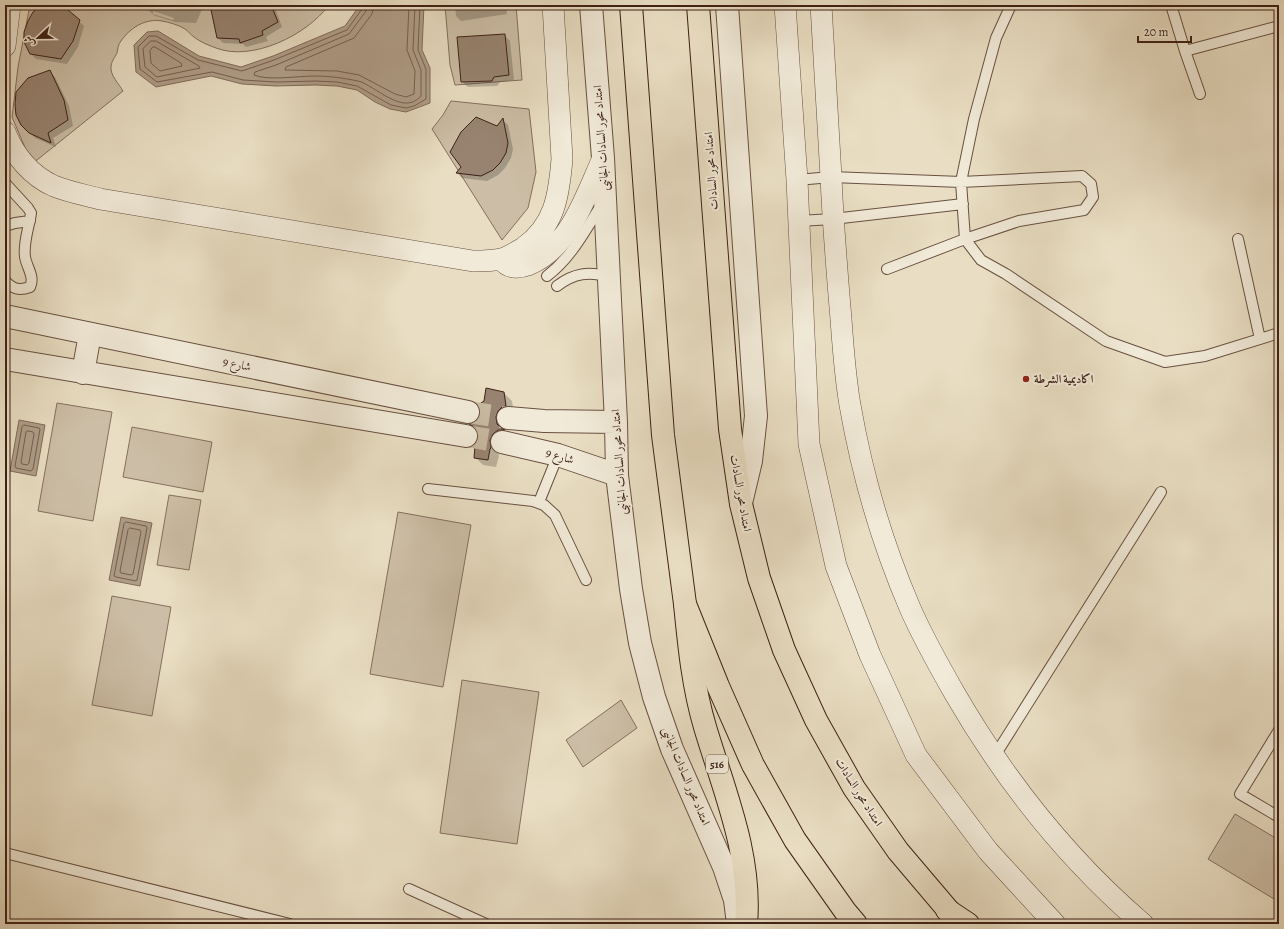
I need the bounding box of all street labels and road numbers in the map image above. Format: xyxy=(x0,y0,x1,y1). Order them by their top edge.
street label: امتداد محور السادات الجانبى xyxy=(589,84,614,191)
street label: امتداد محور السادات xyxy=(700,131,722,211)
street label: شارع 9 xyxy=(221,353,253,378)
street label: امتداد محور السادات الجانبى xyxy=(607,408,632,515)
street label: شارع 9 xyxy=(543,444,576,471)
street label: امتداد محور السادات xyxy=(726,453,756,533)
street label: امتداد محور السادات الجانبى xyxy=(657,724,714,829)
road number: 516 xyxy=(706,755,728,773)
street label: امتداد محور السادات xyxy=(831,755,887,830)

